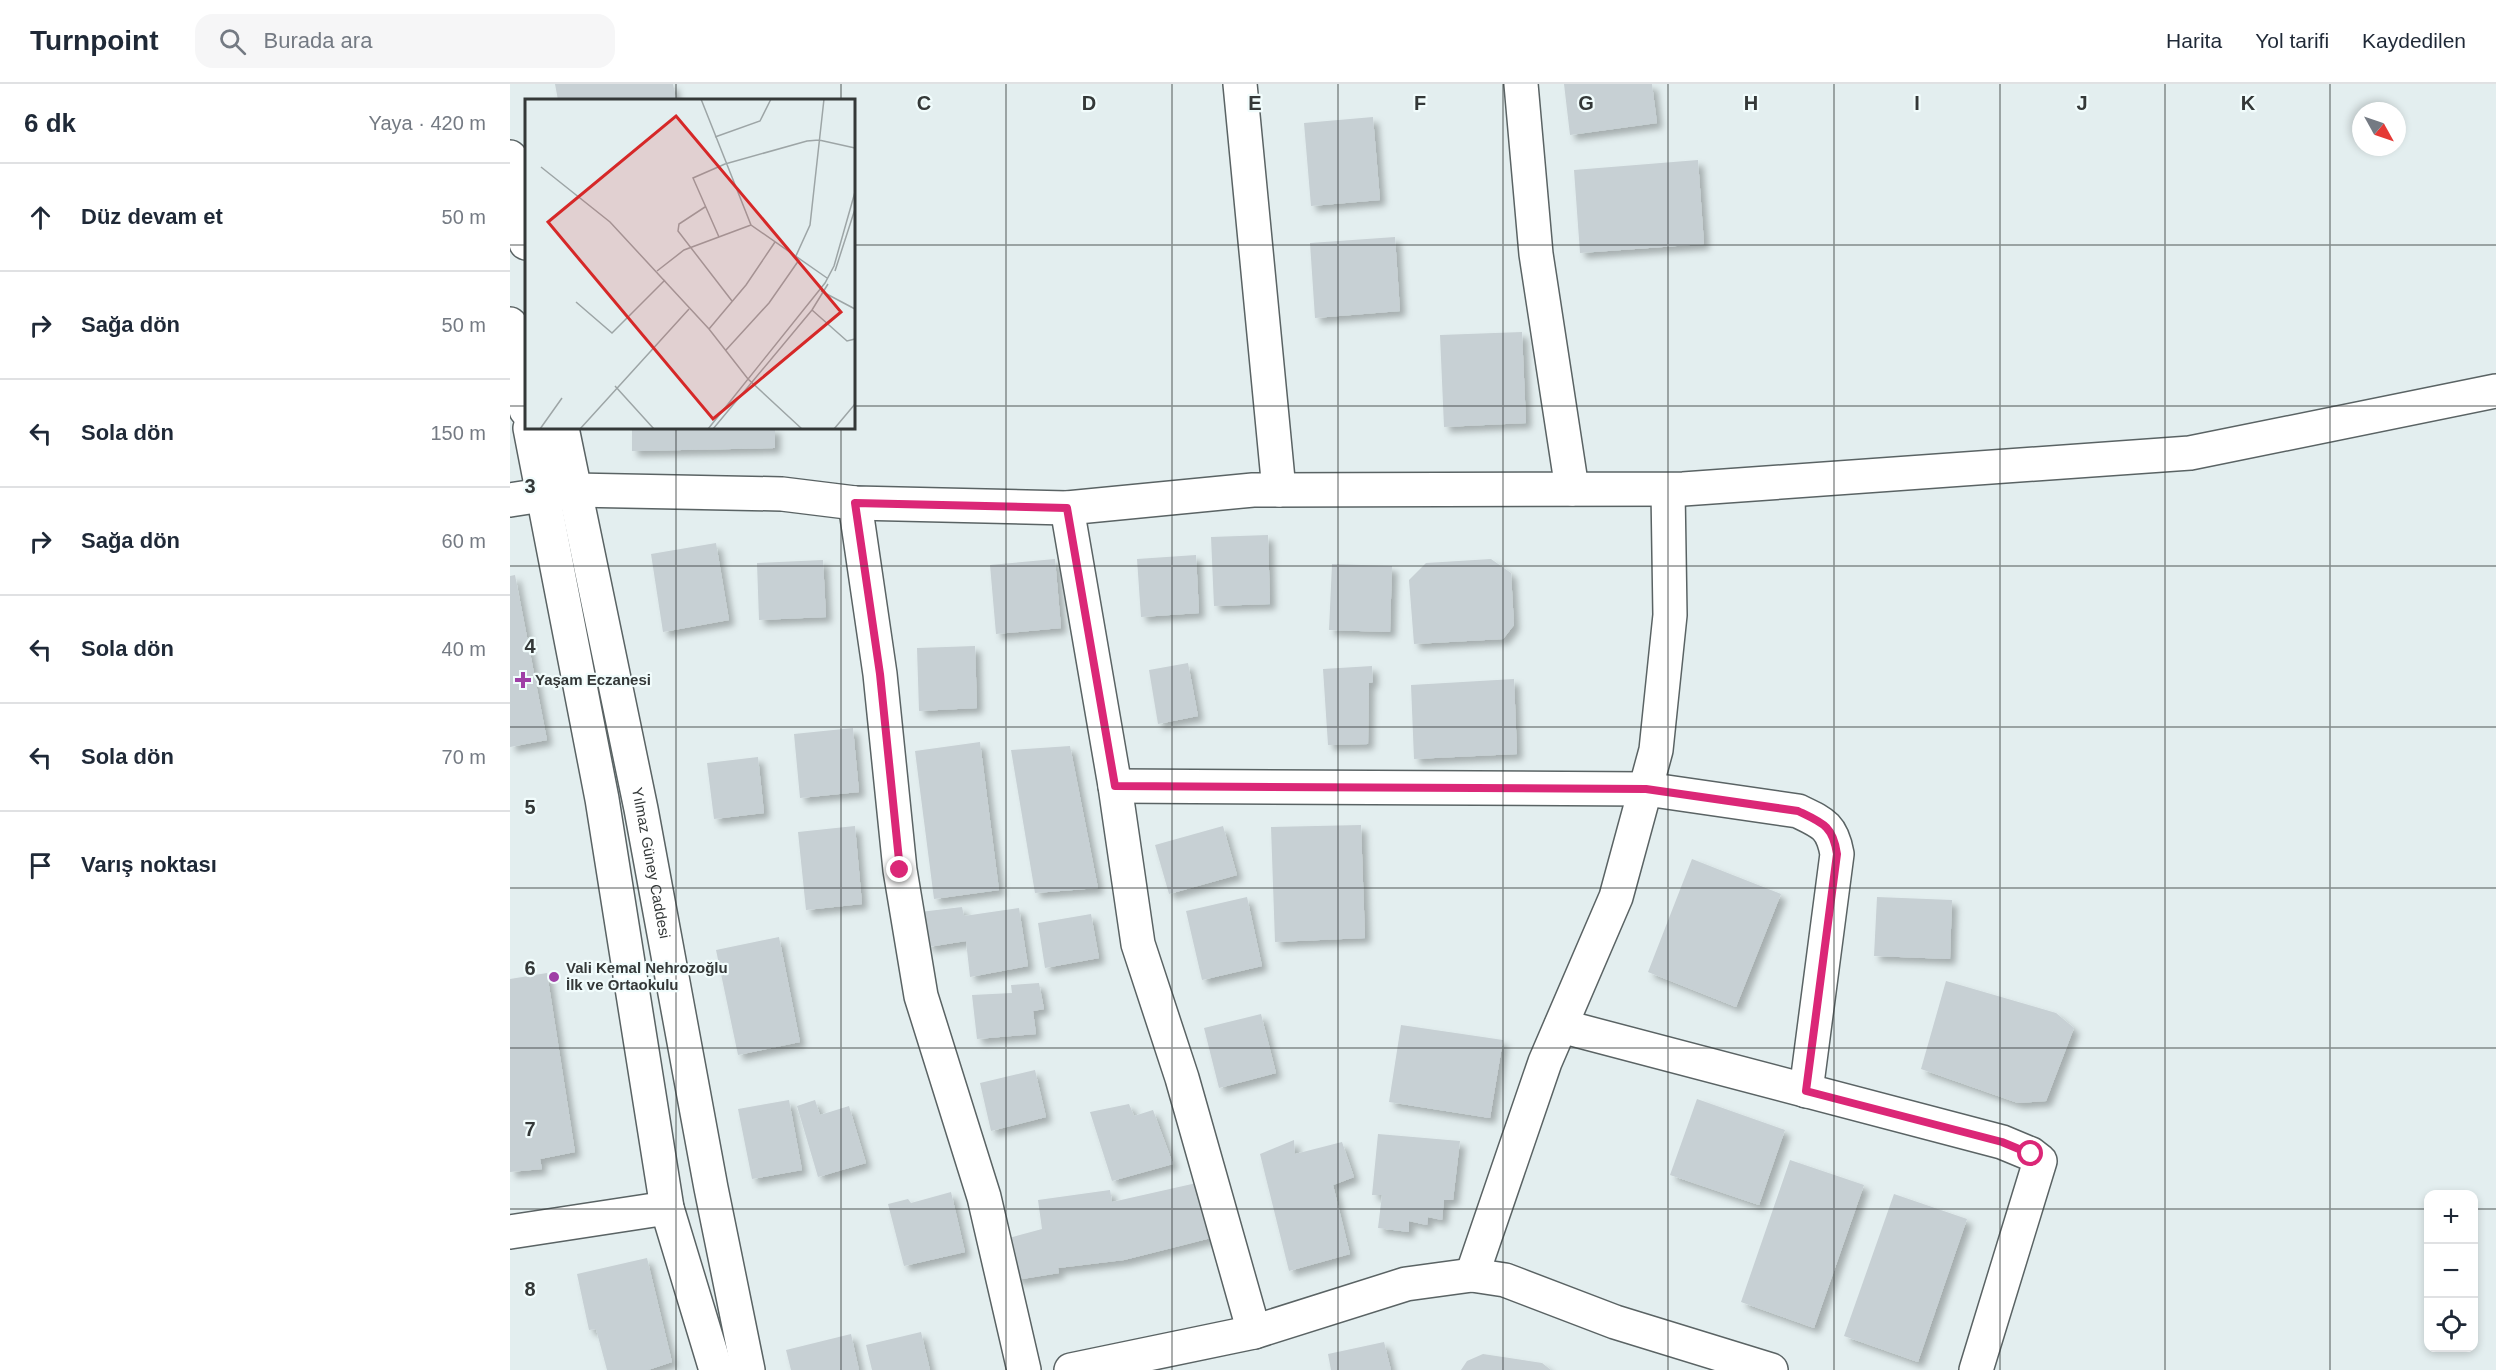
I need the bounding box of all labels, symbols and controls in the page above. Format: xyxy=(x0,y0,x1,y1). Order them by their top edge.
search box xyxy=(195,14,615,68)
text: Turnpoint xyxy=(30,25,159,56)
icon: search xyxy=(216,25,249,58)
text: Burada ara xyxy=(264,28,372,53)
text: Harita xyxy=(2166,29,2222,52)
text: Yol tarifi xyxy=(2255,29,2329,52)
text: Kaydedilen xyxy=(2362,29,2466,52)
text: C xyxy=(917,92,931,114)
text: D xyxy=(1082,92,1096,114)
text: E xyxy=(1248,92,1262,114)
text: F xyxy=(1414,92,1426,114)
text: G xyxy=(1578,92,1594,114)
text: H xyxy=(1744,92,1758,114)
text: I xyxy=(1914,92,1920,114)
text: J xyxy=(2076,92,2088,114)
text: K xyxy=(2241,92,2256,114)
inset map xyxy=(525,99,855,429)
north arrow xyxy=(2352,102,2406,156)
text: 6 dk xyxy=(24,108,76,138)
text: Yaya · 420 m xyxy=(369,112,486,134)
icon: ahead xyxy=(24,201,57,234)
text: Düz devam et xyxy=(81,204,223,229)
text: 50 m xyxy=(442,206,486,228)
icon: right xyxy=(24,309,57,342)
text: Sağa dön xyxy=(81,312,180,337)
text: 50 m xyxy=(442,314,486,336)
icon: left xyxy=(24,417,57,450)
text: Sola dön xyxy=(81,420,174,445)
text: 150 m xyxy=(430,422,486,444)
text: 3 xyxy=(524,475,536,497)
icon: right xyxy=(24,525,57,558)
text: Sağa dön xyxy=(81,528,180,553)
text: 60 m xyxy=(442,530,486,552)
icon: left xyxy=(24,633,57,666)
text: 4 xyxy=(524,635,536,657)
text: Sola dön xyxy=(81,636,174,661)
text: 40 m xyxy=(442,638,486,660)
place label: Yaşam Eczanesi xyxy=(535,671,651,688)
marker: Yaşam Eczanesi xyxy=(516,673,530,687)
icon: left xyxy=(24,741,57,774)
text: Sola dön xyxy=(81,744,174,769)
text: 70 m xyxy=(442,746,486,768)
street label: Yılmaz Güney Caddesi xyxy=(629,786,674,940)
text: 5 xyxy=(524,796,536,818)
icon: arrive xyxy=(24,849,57,882)
text: Varış noktası xyxy=(81,852,217,877)
route end xyxy=(886,856,912,882)
text: 6 xyxy=(524,957,536,979)
place label: Vali Kemal Nehrozoğlu İlk ve Ortaokulu xyxy=(566,959,728,993)
marker: Vali Kemal Nehrozoğlu İlk ve Ortaokulu xyxy=(547,970,561,984)
text: 7 xyxy=(524,1118,536,1140)
route start xyxy=(2017,1140,2043,1166)
map controls xyxy=(2424,1190,2478,1352)
button: + xyxy=(2424,1190,2478,1244)
button: − xyxy=(2424,1244,2478,1298)
text: 8 xyxy=(524,1278,536,1300)
button: locate xyxy=(2424,1298,2478,1352)

